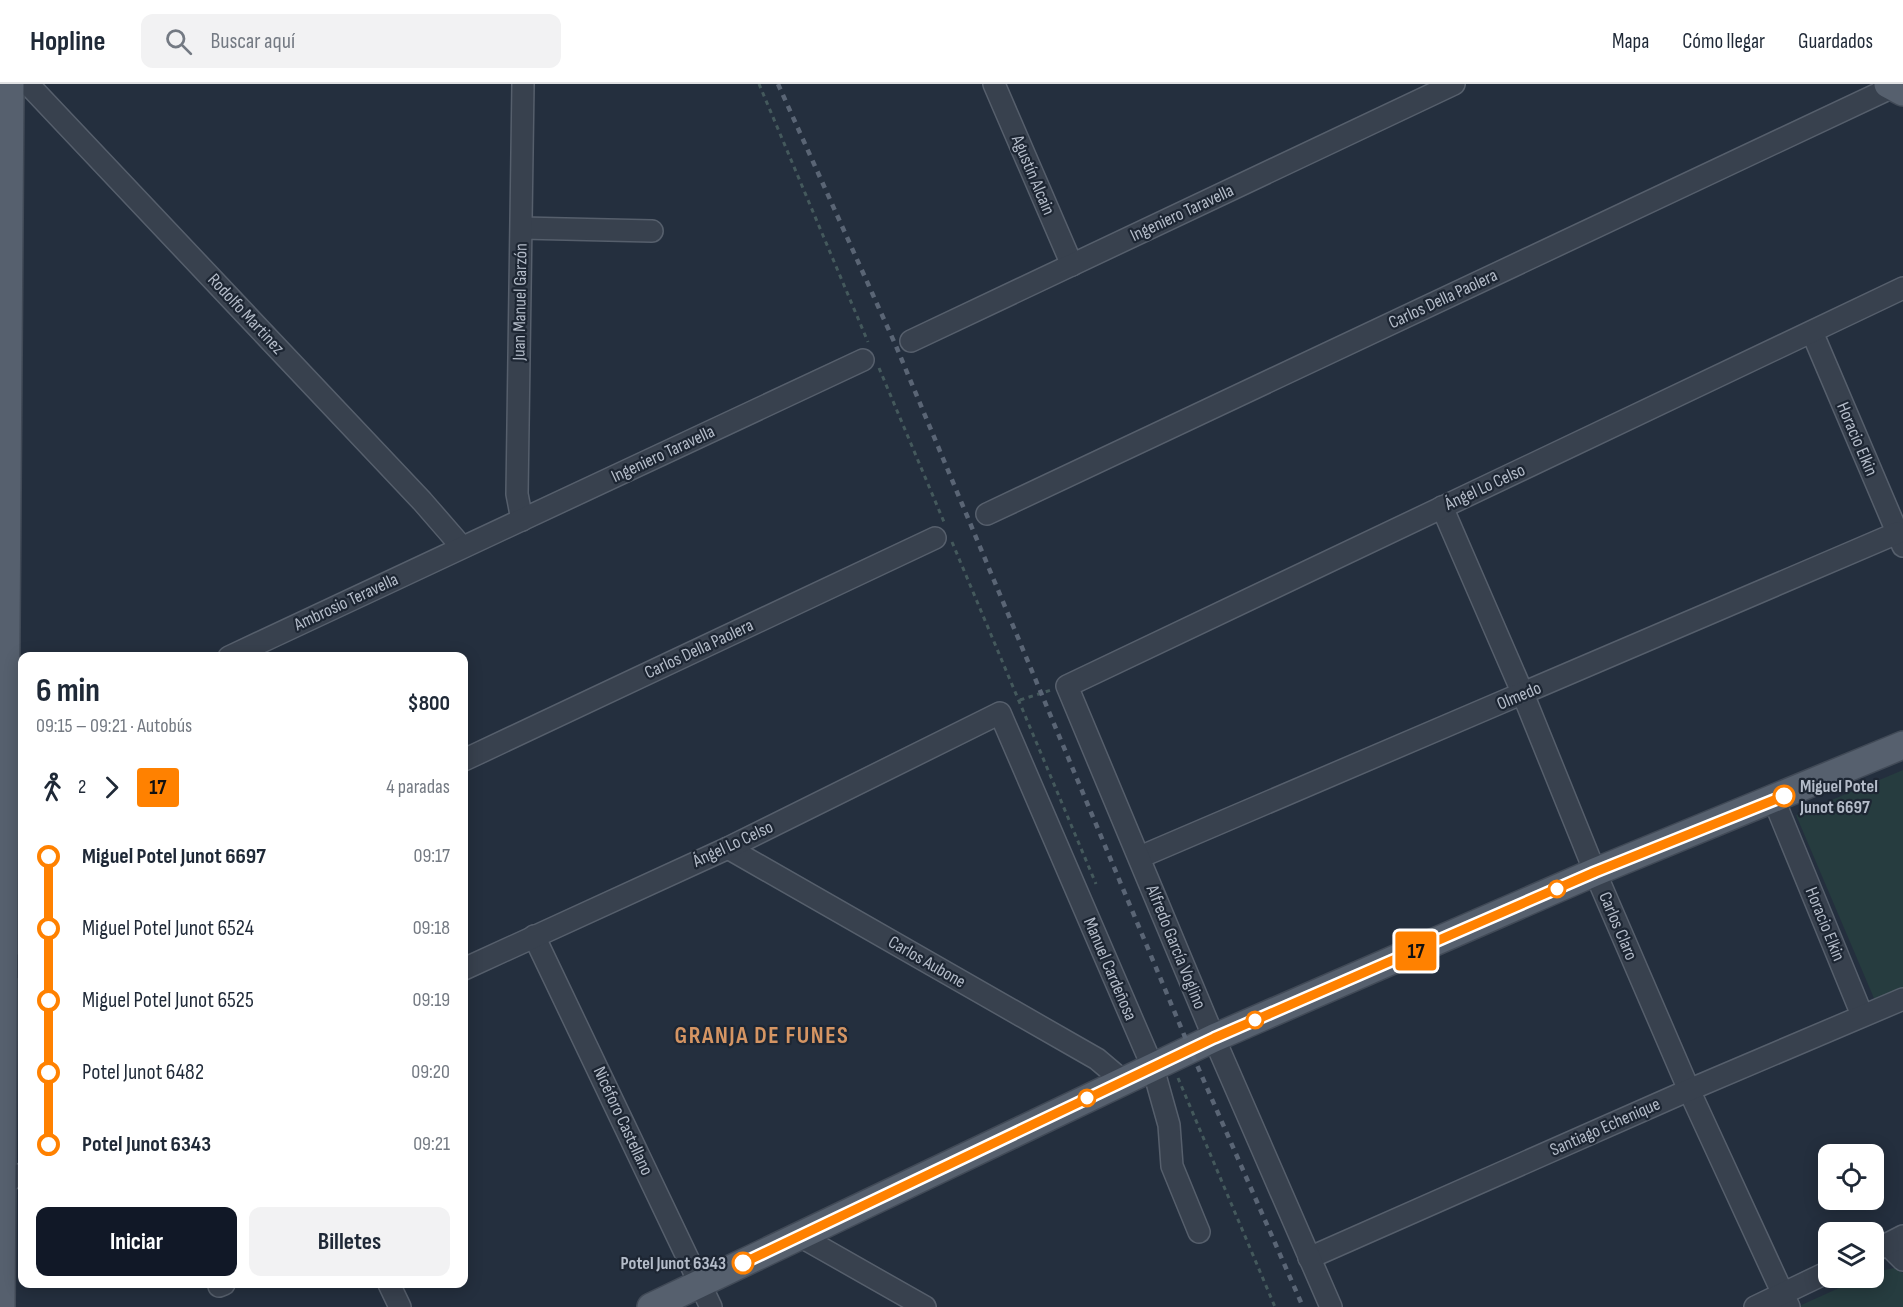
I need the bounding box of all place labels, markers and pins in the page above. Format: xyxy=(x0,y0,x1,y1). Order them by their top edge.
place label: Miguel Potel Junot 6697 xyxy=(1799,776,1878,818)
marker: Miguel Potel Junot 6697 xyxy=(1773,785,1795,807)
unlabelled marker xyxy=(1548,880,1566,898)
unlabelled marker xyxy=(1246,1011,1264,1029)
unlabelled marker xyxy=(1078,1089,1096,1107)
marker: Potel Junot 6343 xyxy=(732,1252,754,1274)
place label: Potel Junot 6343 xyxy=(620,1253,726,1274)

